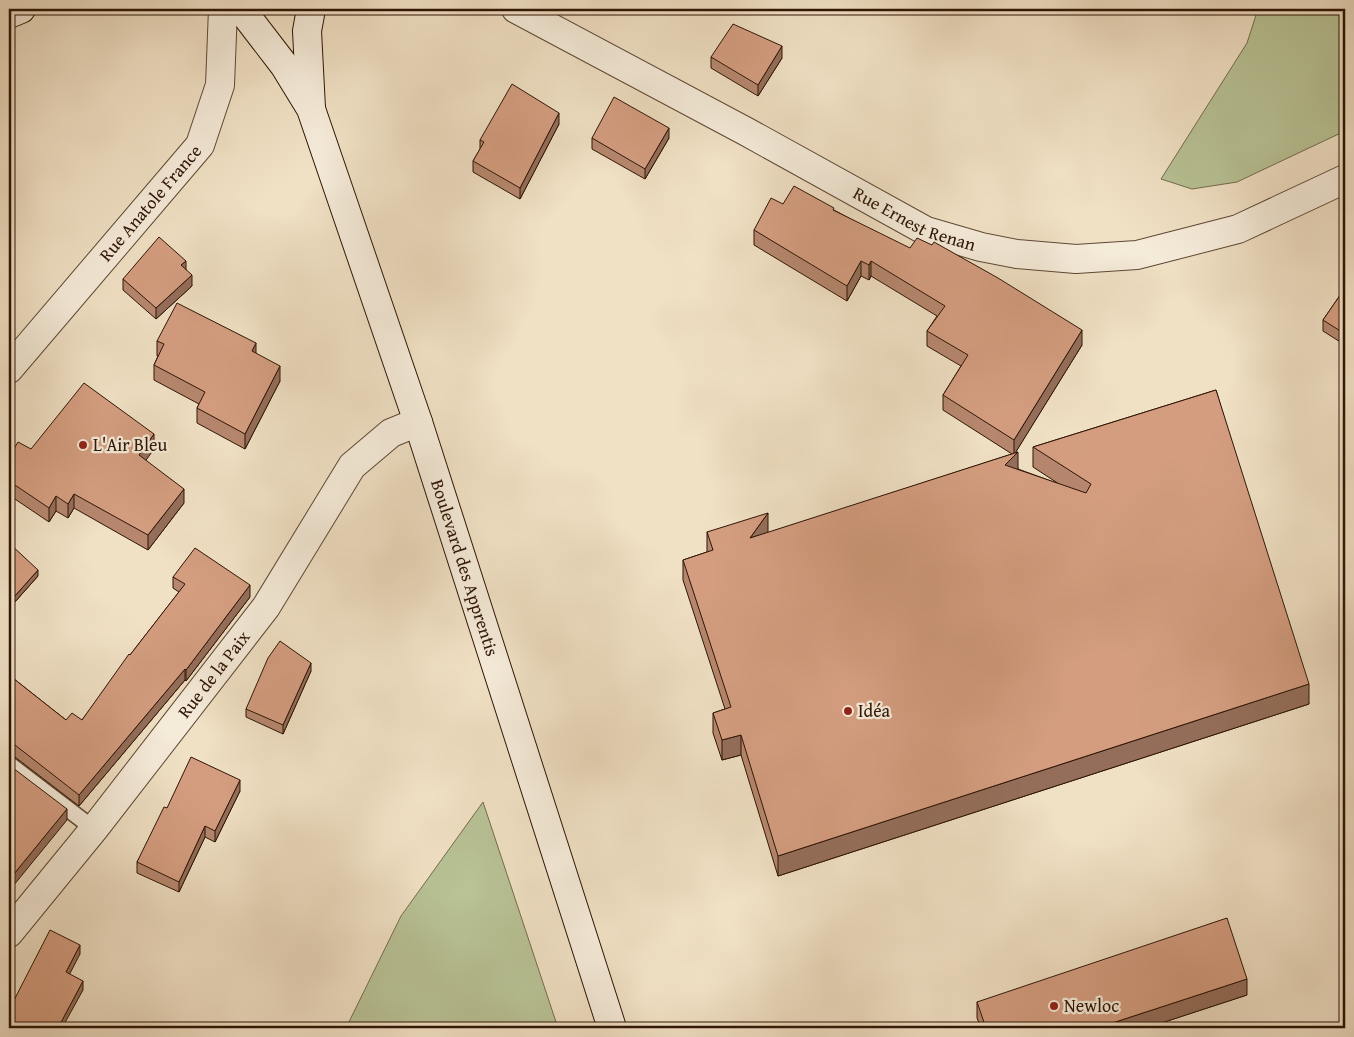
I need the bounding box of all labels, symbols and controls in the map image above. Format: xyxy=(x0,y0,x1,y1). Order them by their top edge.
street label: Rue Anatole France xyxy=(92,138,208,267)
street label: Rue Ernest Renan xyxy=(848,179,979,258)
place label: L'Air Bleu xyxy=(93,431,167,458)
marker: L'Air Bleu xyxy=(77,439,89,451)
street label: Boulevard des Apprentis xyxy=(424,476,506,660)
street label: Rue de la Paix xyxy=(171,624,257,724)
place label: Idéa xyxy=(858,697,891,724)
marker: Idéa xyxy=(842,705,854,717)
place label: Newloc xyxy=(1064,992,1119,1019)
marker: Newloc xyxy=(1048,1000,1060,1012)

